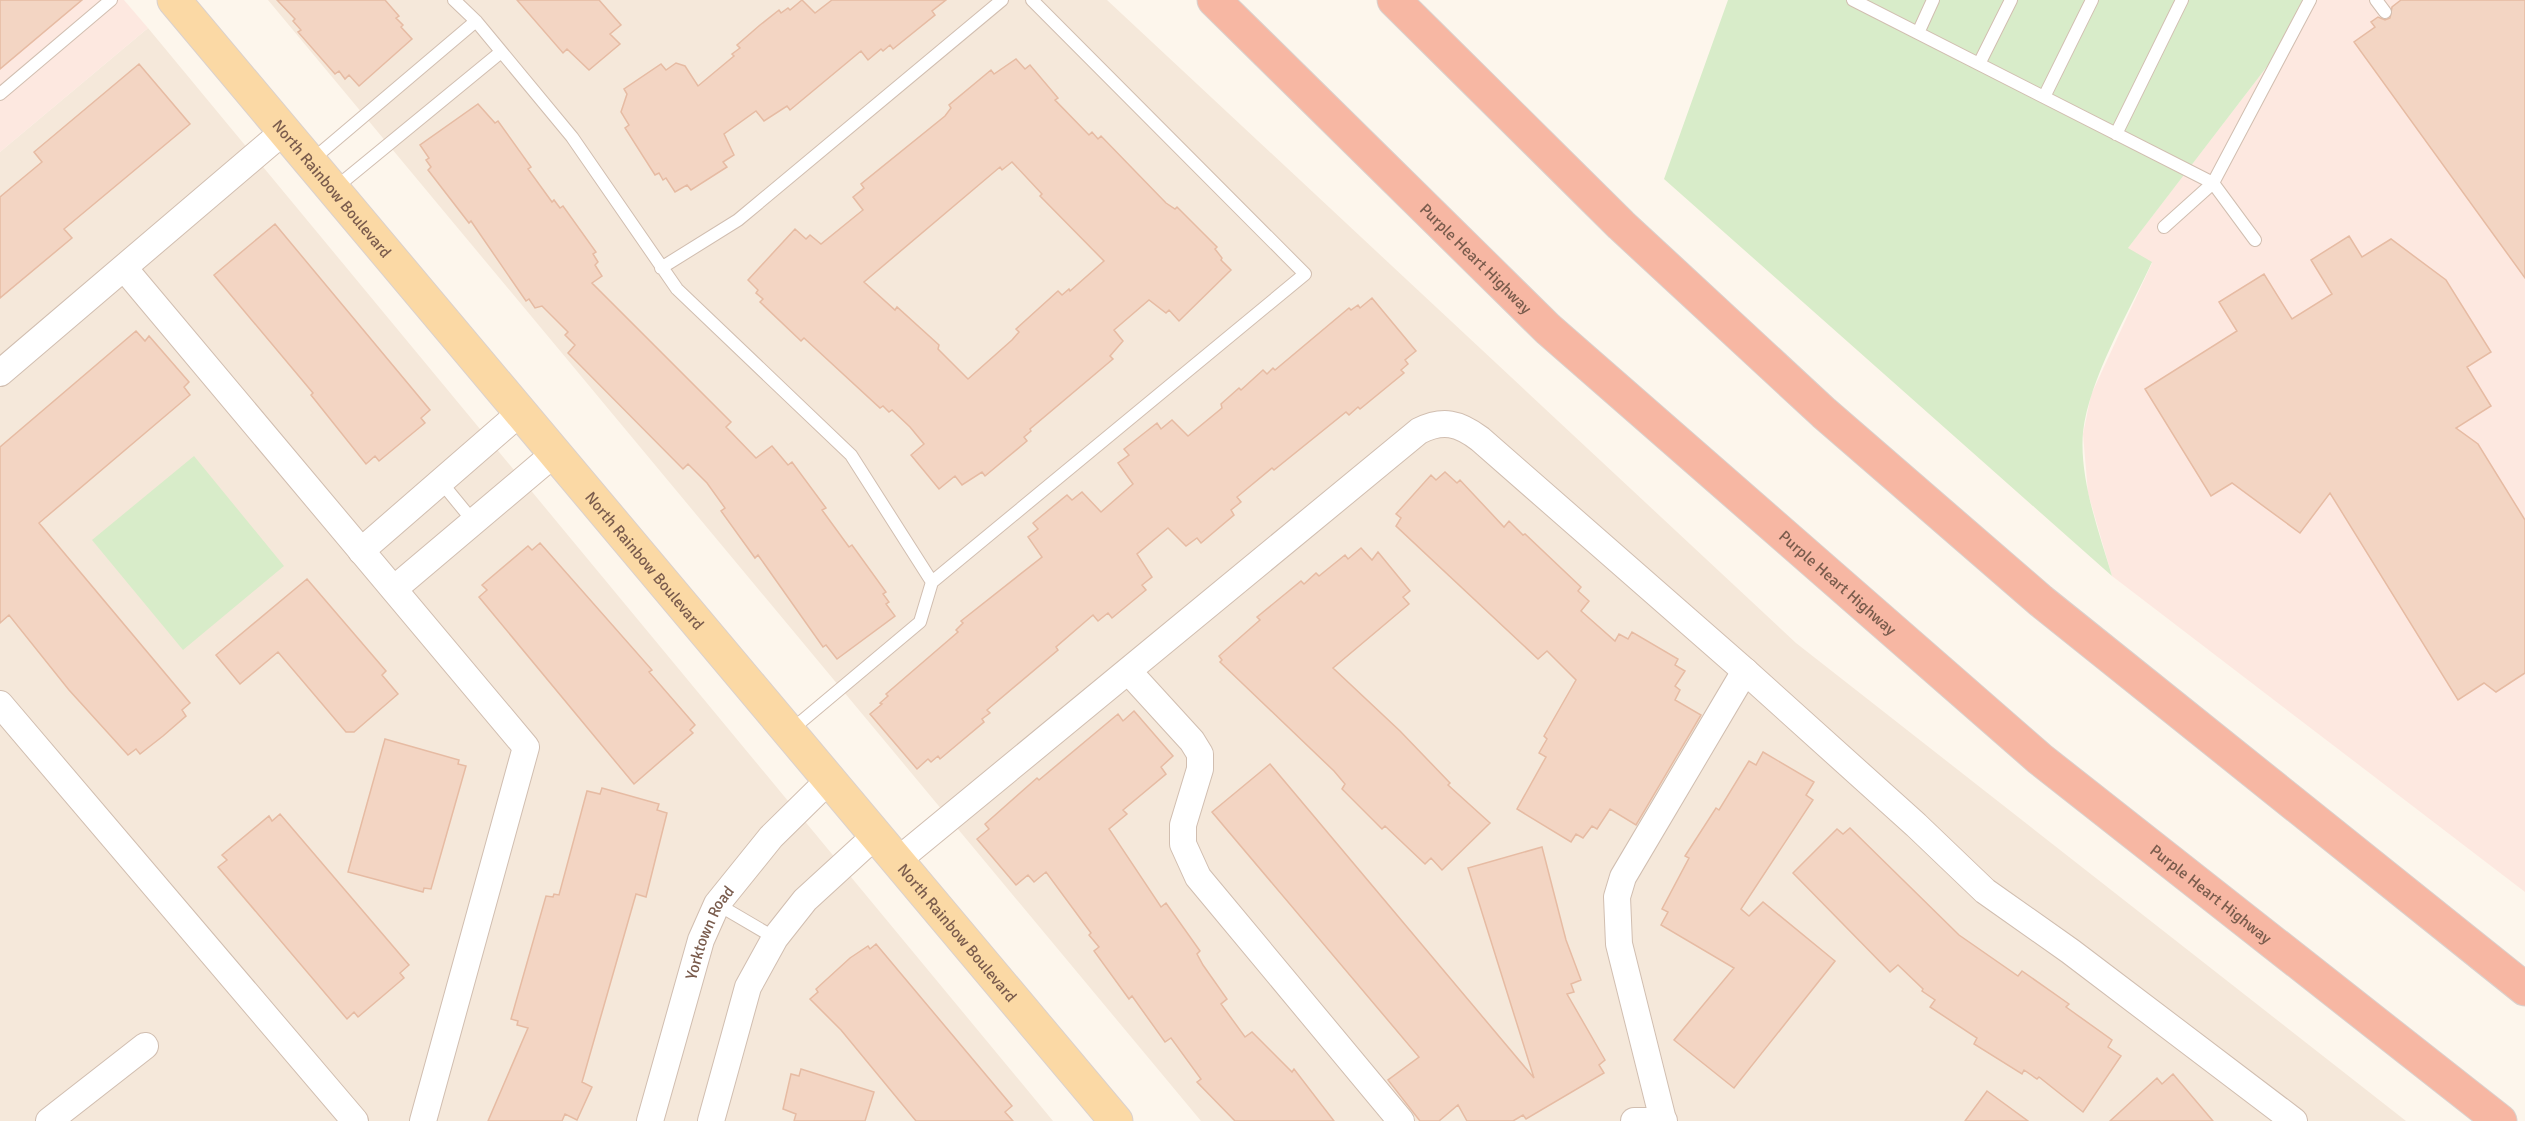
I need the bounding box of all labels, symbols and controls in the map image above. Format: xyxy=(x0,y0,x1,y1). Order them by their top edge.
street label: North Rainbow Boulevard xyxy=(268,116,395,262)
street label: Purple Heart Highway xyxy=(1415,199,1536,319)
street label: North Rainbow Boulevard xyxy=(580,488,708,634)
street label: Purple Heart Highway xyxy=(1775,527,1901,640)
street label: Purple Heart Highway xyxy=(2146,840,2276,949)
street label: North Rainbow Boulevard xyxy=(893,860,1021,1006)
street label: Yorktown Road xyxy=(681,882,739,982)

